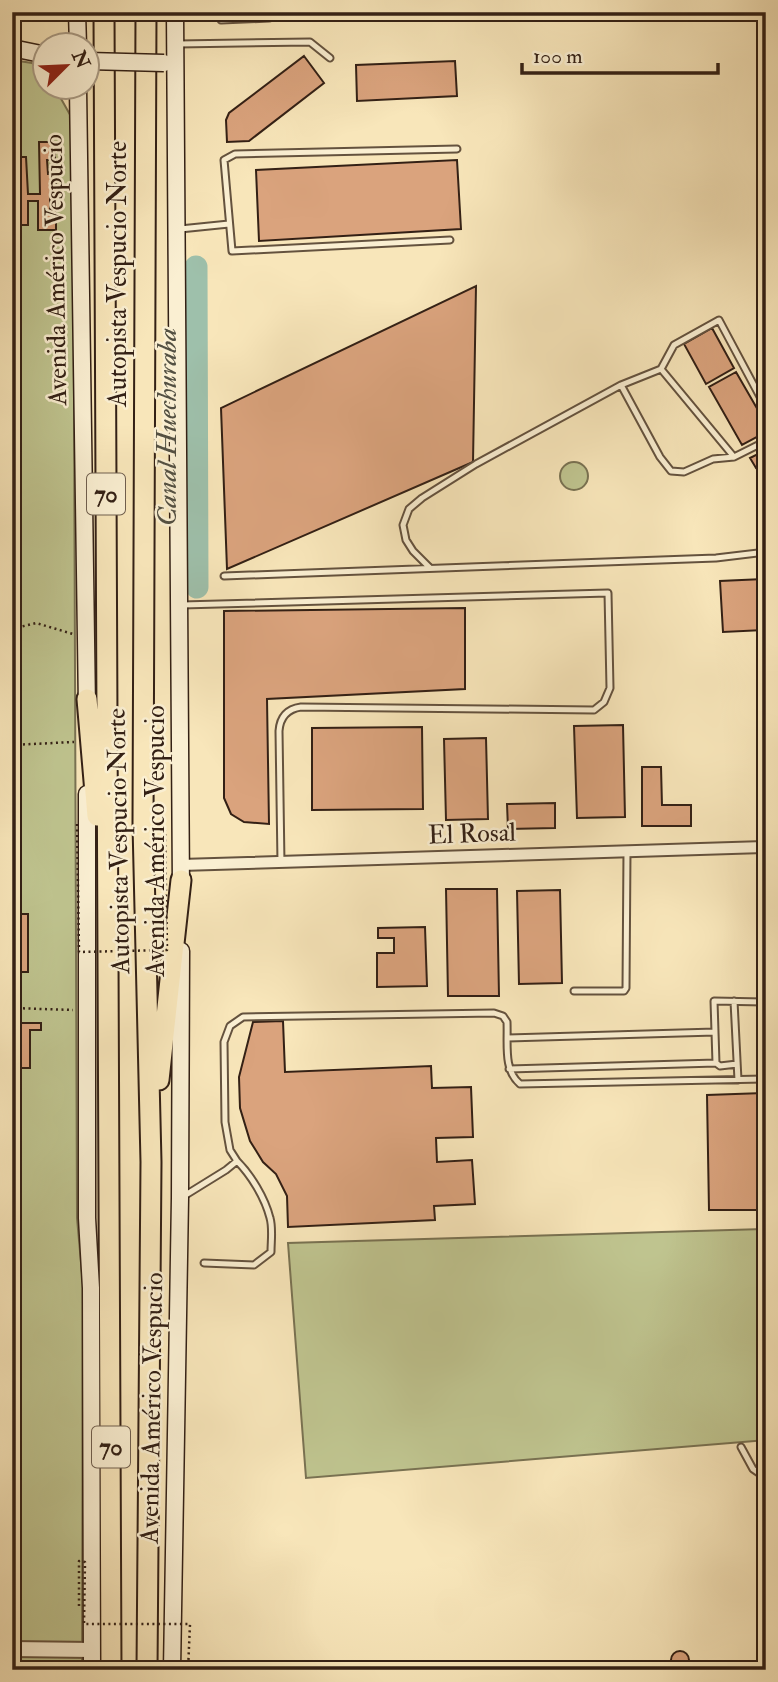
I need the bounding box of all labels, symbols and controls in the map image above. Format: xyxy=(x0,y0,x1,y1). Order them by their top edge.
north arrow xyxy=(32,32,102,102)
scale bar xyxy=(522,32,718,76)
text: 100 m xyxy=(533,43,583,70)
text: N xyxy=(66,46,95,73)
street label: Avenida Américo Vespucio xyxy=(38,134,75,407)
street label: Autopista Vespucio Norte xyxy=(102,141,135,408)
water label: Canal Huechuraba xyxy=(150,328,185,526)
road number: 70 xyxy=(87,474,125,514)
street label: Avenida Américo Vespucio xyxy=(140,705,173,978)
street label: Autopista Vespucio Norte xyxy=(101,708,138,975)
street label: El Rosal xyxy=(427,816,517,852)
street label: Avenida Américo Vespucio xyxy=(134,1272,171,1545)
road number: 70 xyxy=(92,1427,130,1468)

